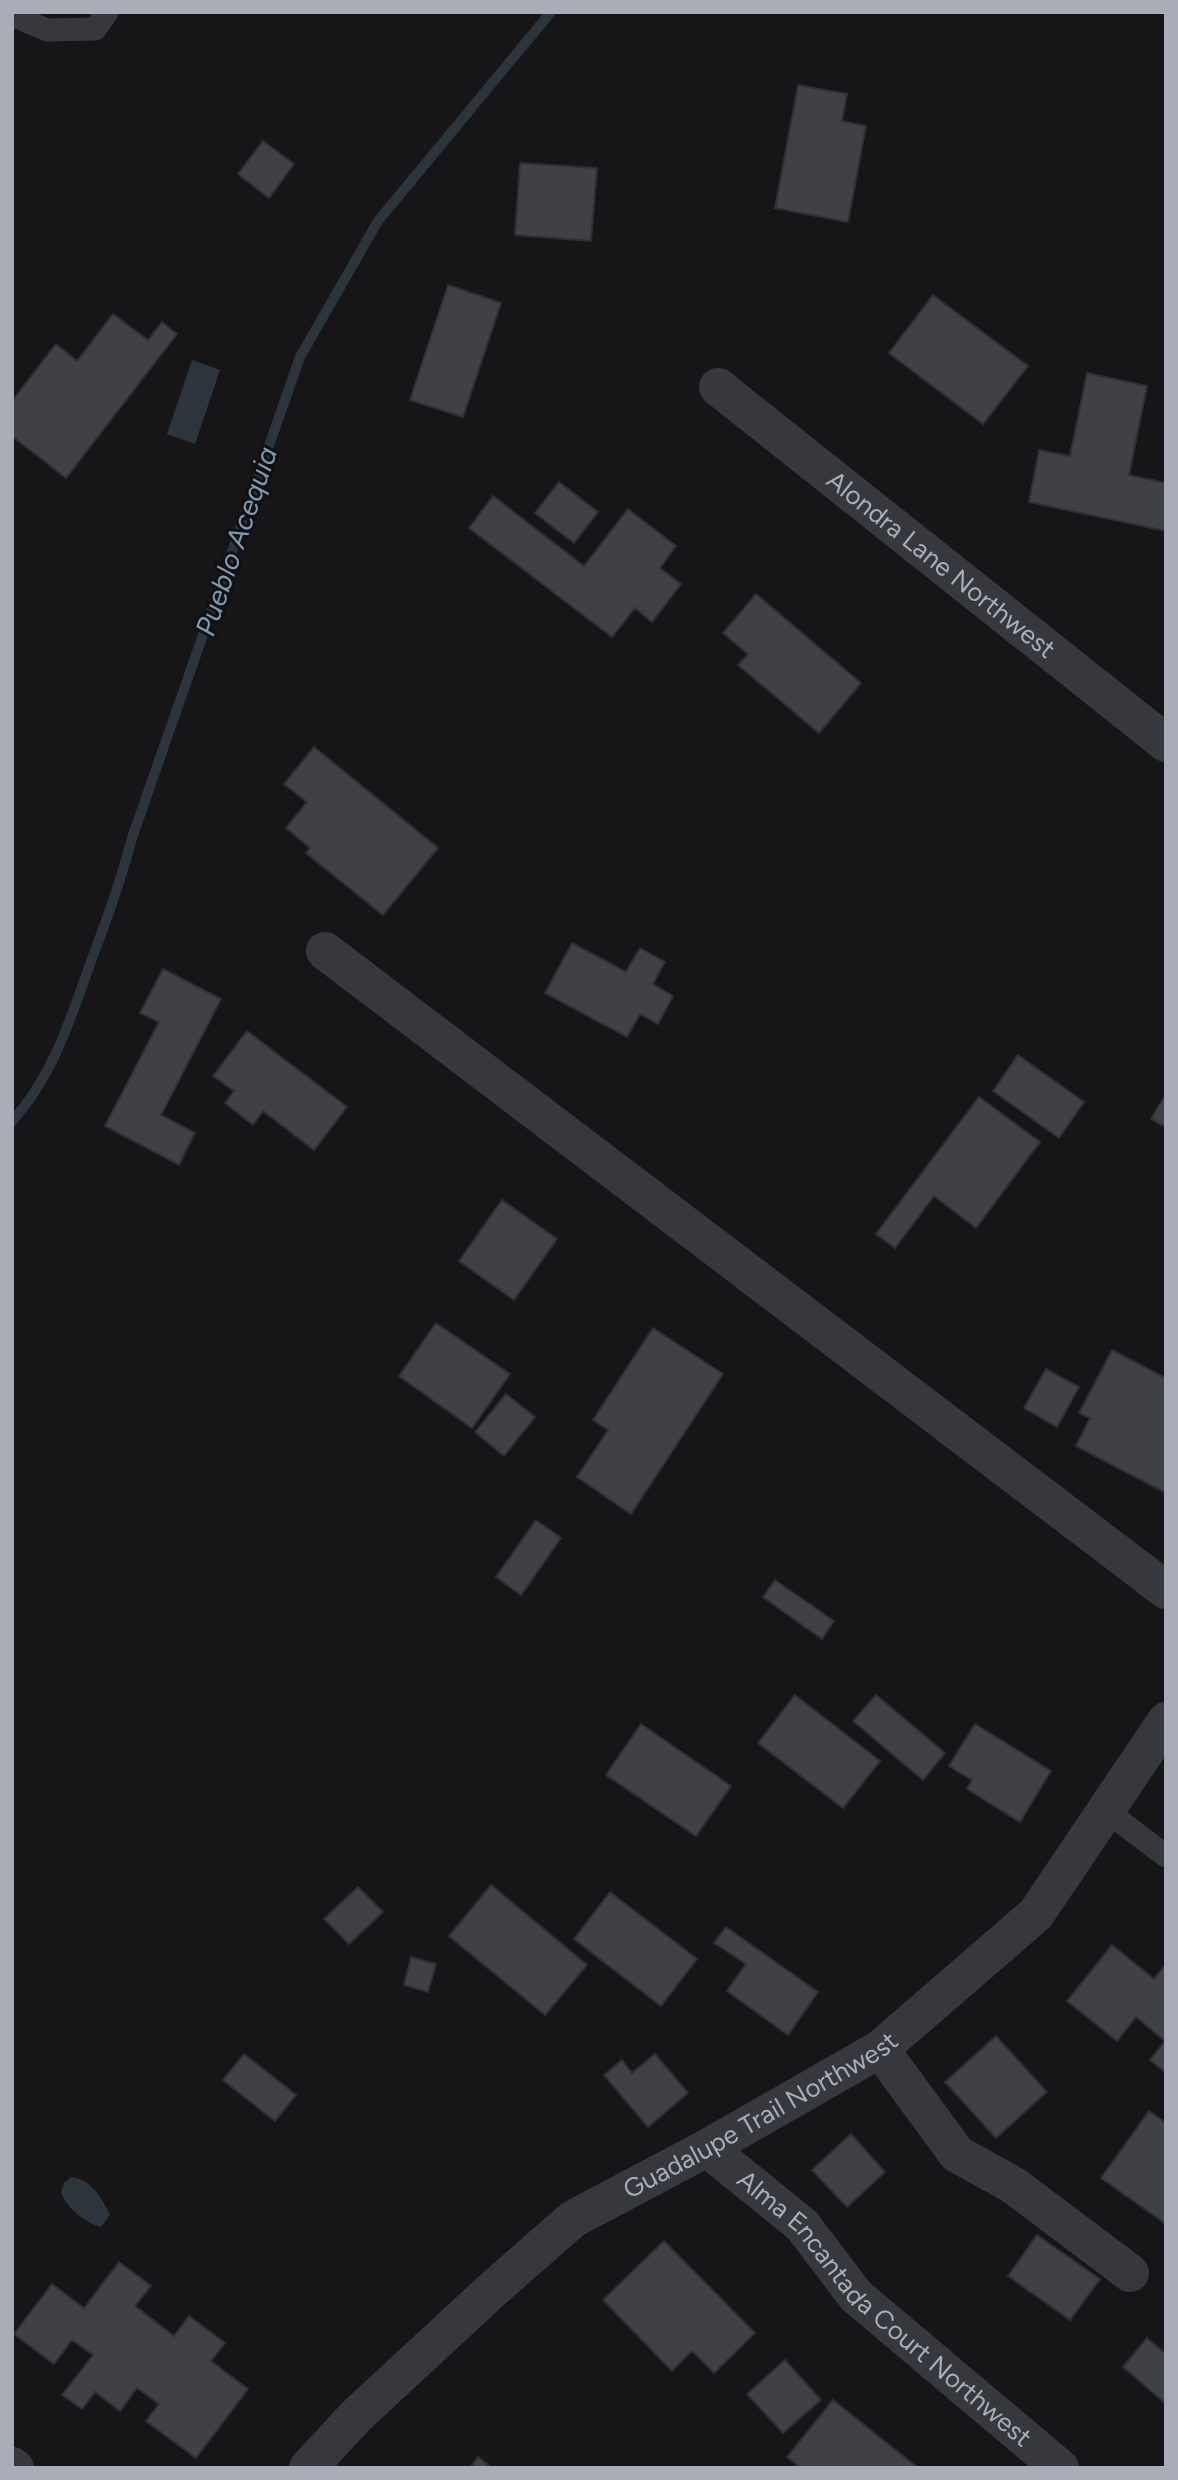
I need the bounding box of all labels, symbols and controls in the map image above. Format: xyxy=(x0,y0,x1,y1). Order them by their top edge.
water label: Pueblo Acequia xyxy=(188,442,284,640)
street label: Alondra Lane Northwest xyxy=(820,464,1062,665)
street label: Guadalupe Trail Northwest xyxy=(618,2025,904,2205)
street label: Alma Encantada Court Northwest xyxy=(731,2163,1038,2453)

